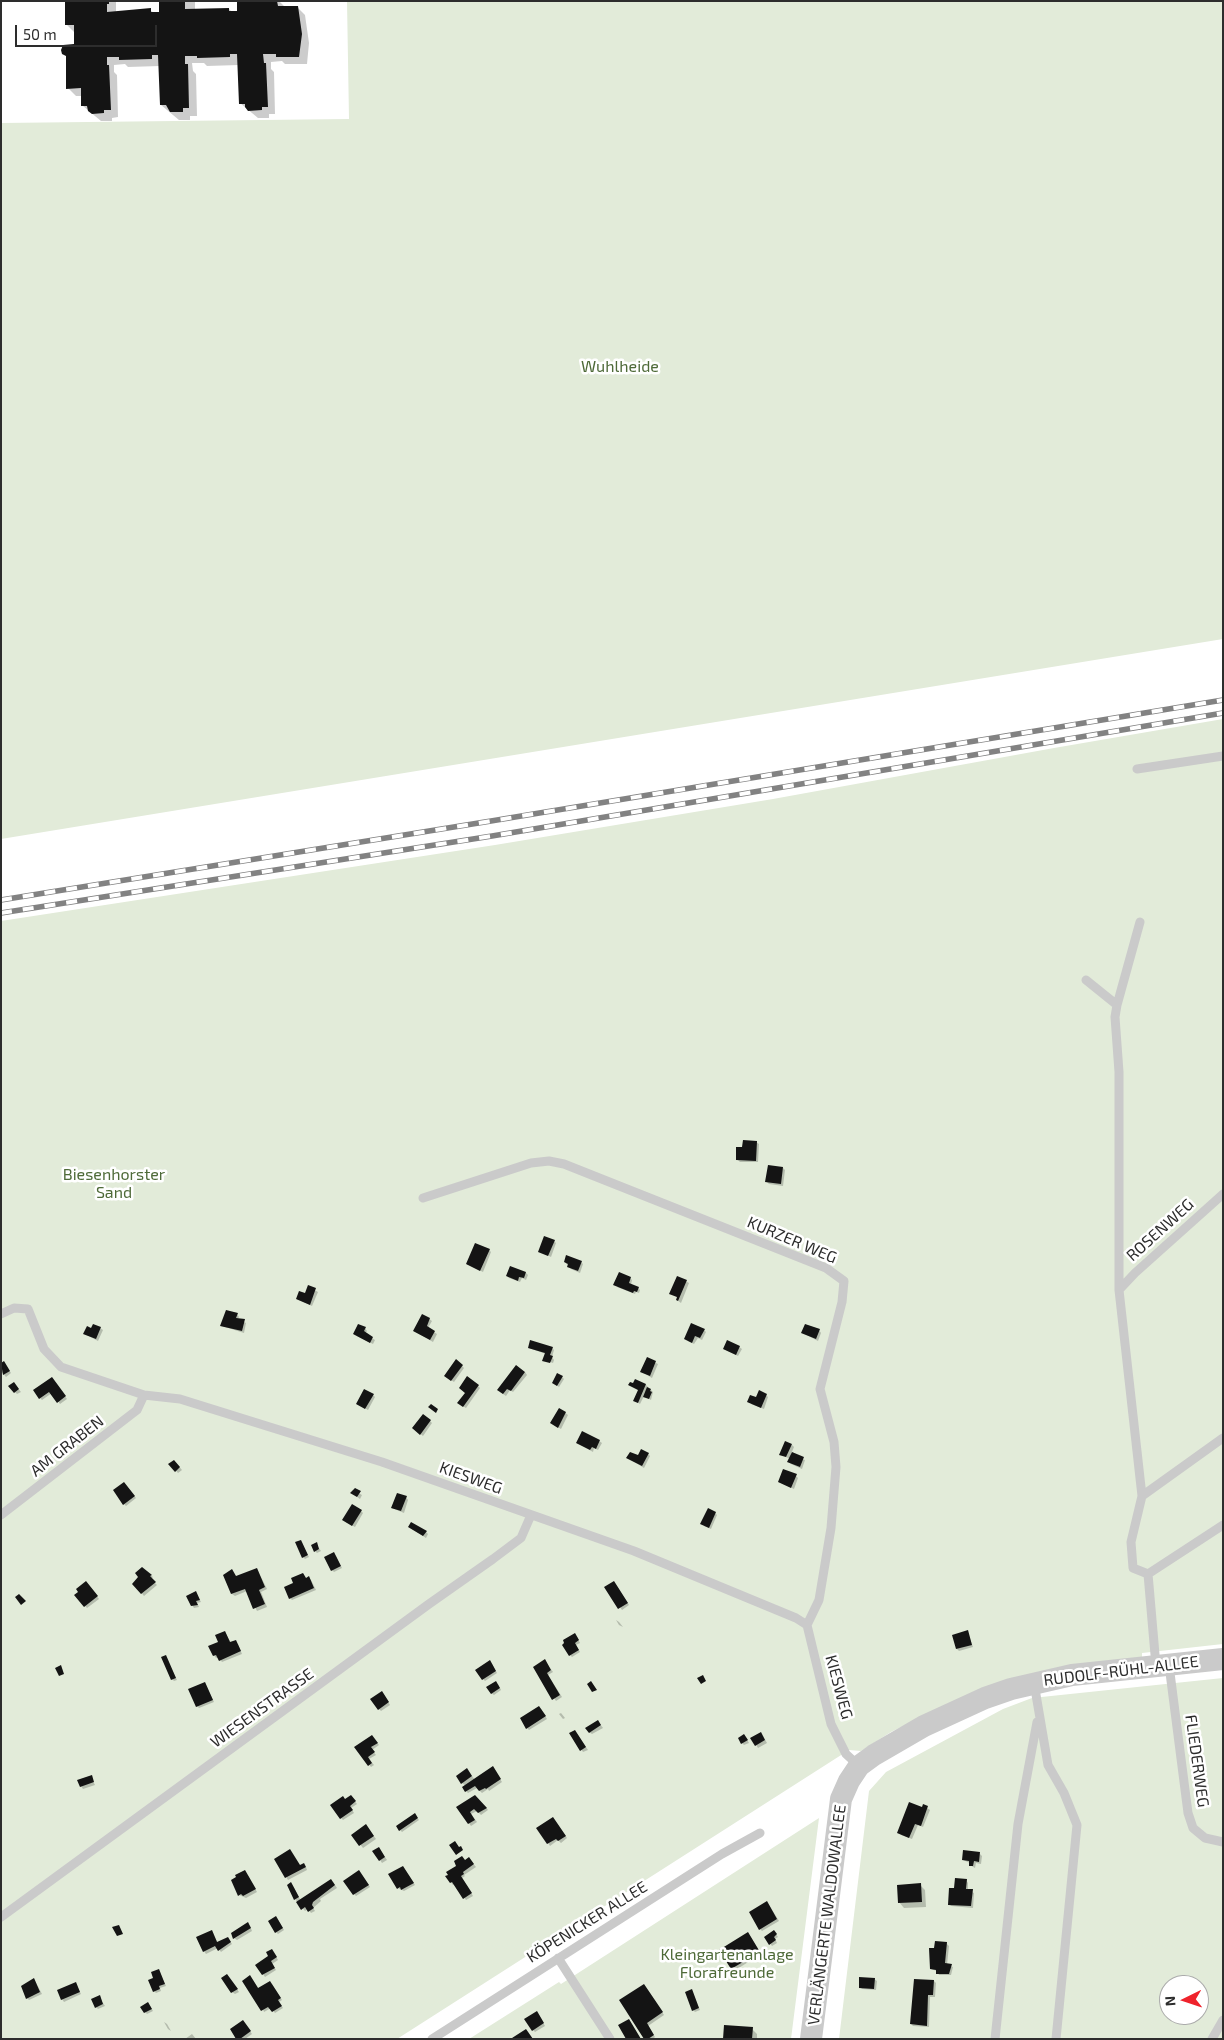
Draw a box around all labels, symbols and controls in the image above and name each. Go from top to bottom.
scale bar [18,15,160,47]
text: 50 m [23,25,57,43]
park label: Wuhlheide [581,357,659,377]
park label: Biesenhorster Sand [63,1165,165,1203]
street label: ROSENWEG [1122,1195,1198,1265]
street label: KURZER WEG [744,1212,840,1268]
street label: AM GRABEN [27,1411,107,1481]
street label: KIESWEG [437,1458,505,1498]
street label: RUDOLF-RÜHL-ALLEE [1042,1652,1200,1690]
street label: KIESWEG [821,1653,857,1721]
street label: WIESENSTRASSE [207,1664,317,1752]
street label: FLIEDERWEG [1181,1713,1213,1809]
street label: VERLÄNGERTE WALDOWALLEE [804,1804,850,2026]
street label: KÖPENICKER ALLEE [523,1877,651,1967]
park label: Kleingartenanlage Florafreunde [660,1945,794,1983]
north arrow [1159,1975,1209,2025]
text: N [1161,1995,1178,2007]

